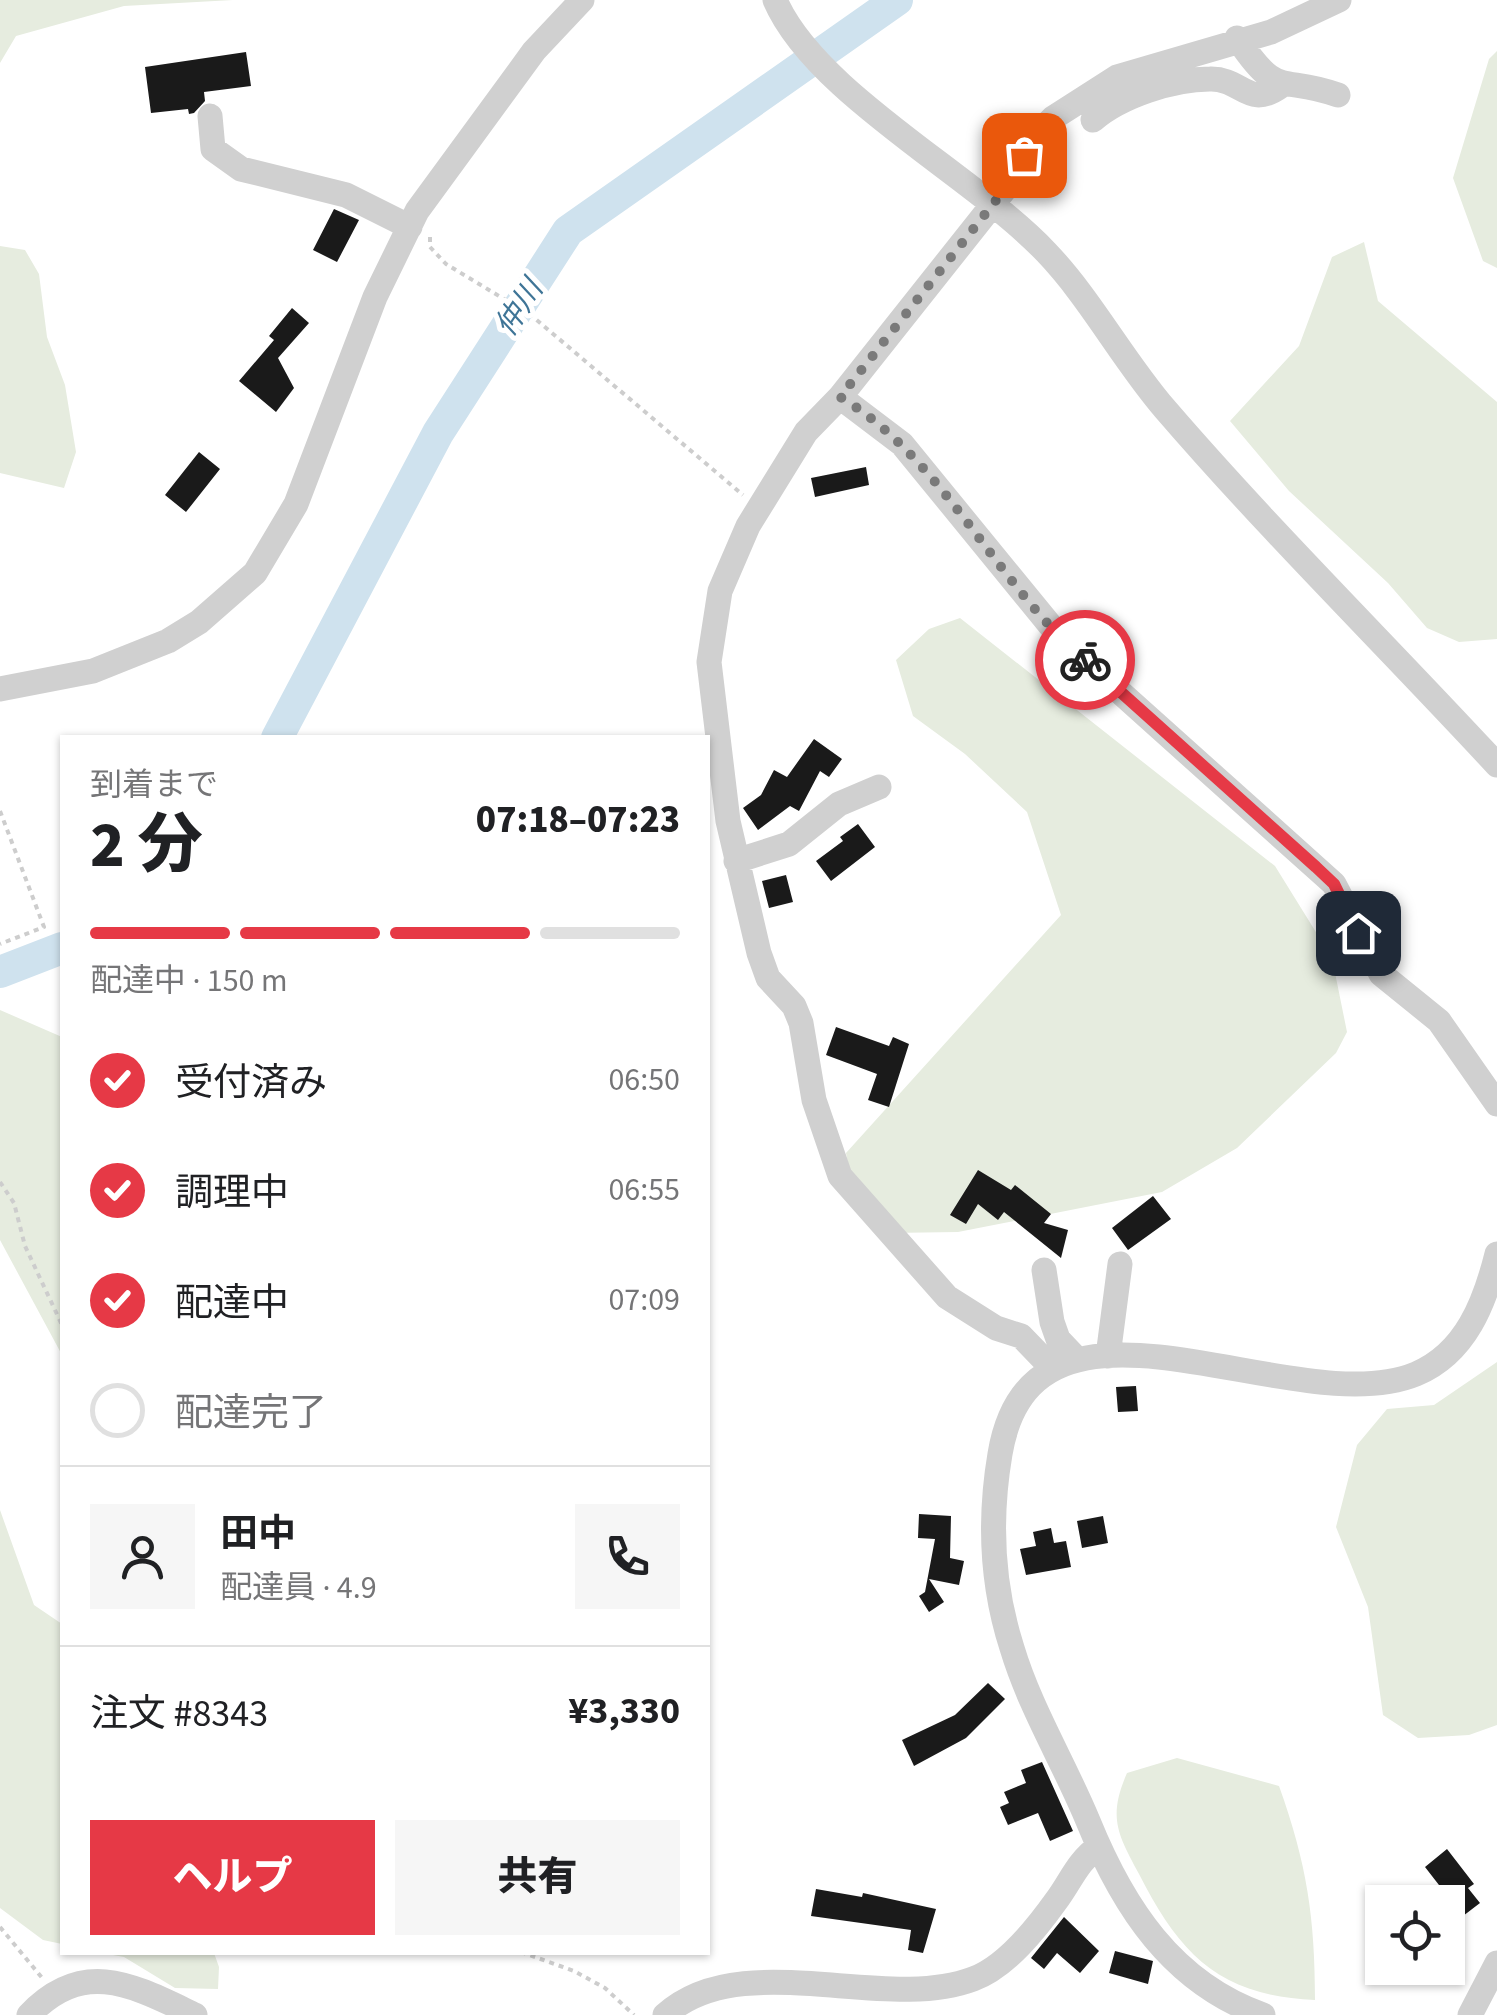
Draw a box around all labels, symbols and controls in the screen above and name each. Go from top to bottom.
pin [982,113,1067,198]
icon: bag [997,128,1052,183]
water label: 仲川 [485,269,555,345]
courier [1035,610,1135,710]
icon: bike [1058,633,1113,688]
text: 到着まで [90,762,218,808]
text: 07:18–07:23 [476,793,680,847]
text: 2 分 [90,799,203,892]
pin [1316,891,1401,976]
icon: home [1331,906,1386,961]
text: 配達中 · 150 m [90,958,287,1004]
icon: check [90,1053,145,1108]
text: 受付済み [175,1056,327,1110]
text: 06:50 [608,1057,680,1103]
icon: check [90,1163,145,1218]
text: 調理中 [175,1166,289,1220]
text: 06:55 [608,1167,680,1213]
icon: check [90,1273,145,1328]
text: 配達中 [175,1276,289,1330]
text: 07:09 [608,1277,680,1323]
text: 配達完了 [175,1386,327,1440]
button: person [90,1504,195,1609]
button: phone [575,1504,680,1609]
text: 田中 [220,1507,296,1561]
text: 配達員 · 4.9 [220,1565,377,1611]
text: ¥3,330 [568,1684,680,1738]
text: 注文 #8343 [90,1687,268,1741]
button: ヘルプ [90,1820,375,1935]
button: 共有 [395,1820,680,1935]
map controls [1365,1885,1465,1985]
button: locate [1365,1885,1465,1985]

